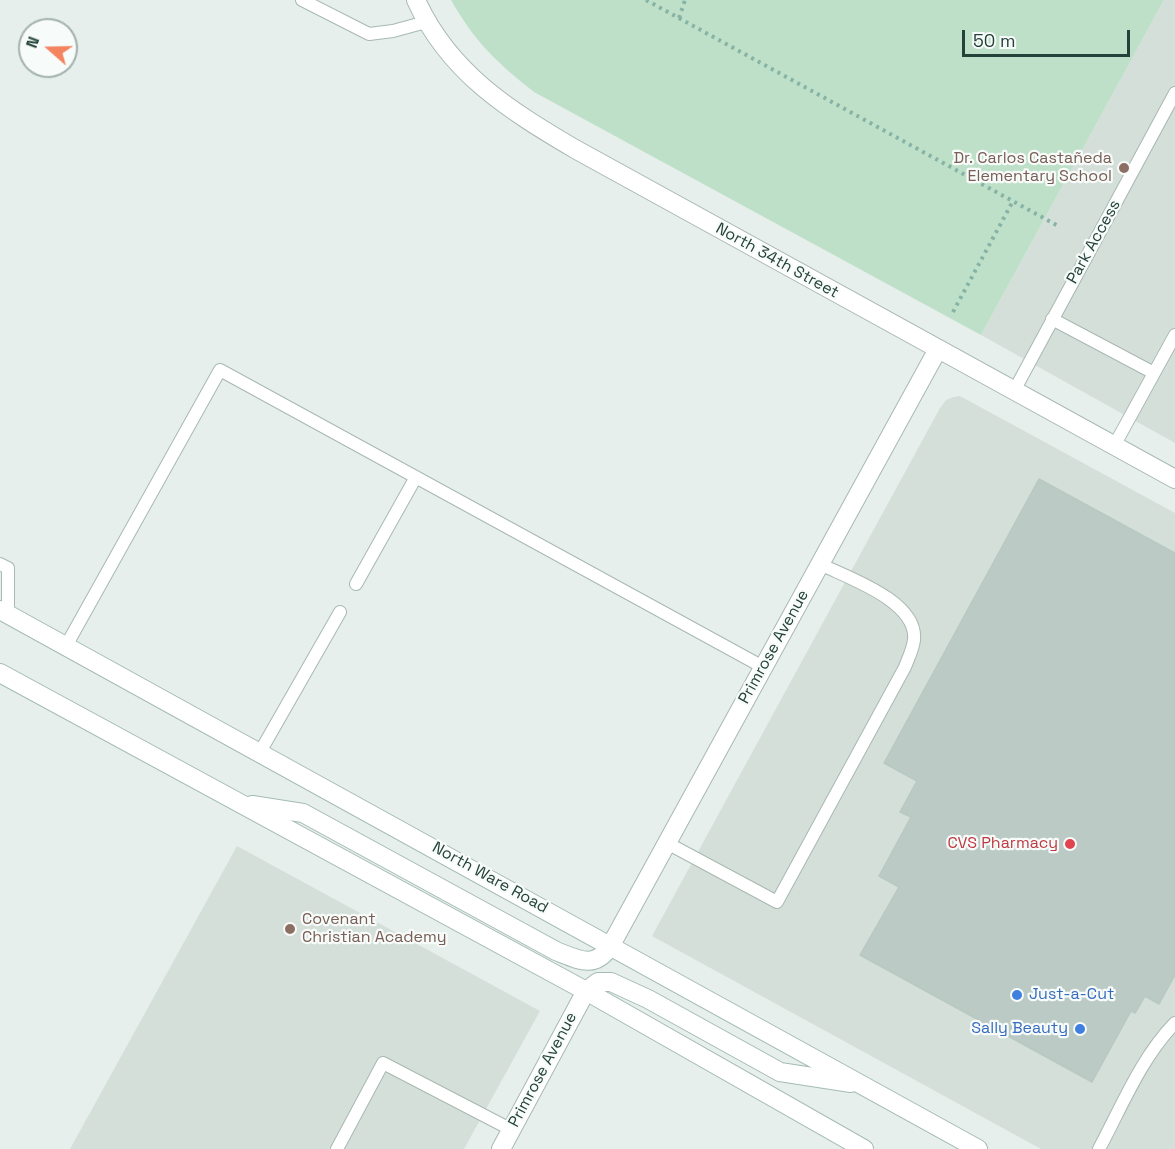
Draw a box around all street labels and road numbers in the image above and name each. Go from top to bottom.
street label: Park Access [1063,197,1125,287]
street label: North 34th Street [712,219,842,303]
street label: Primrose Avenue [735,587,813,707]
street label: North Ware Road [429,838,551,918]
street label: Primrose Avenue [505,1009,581,1131]

